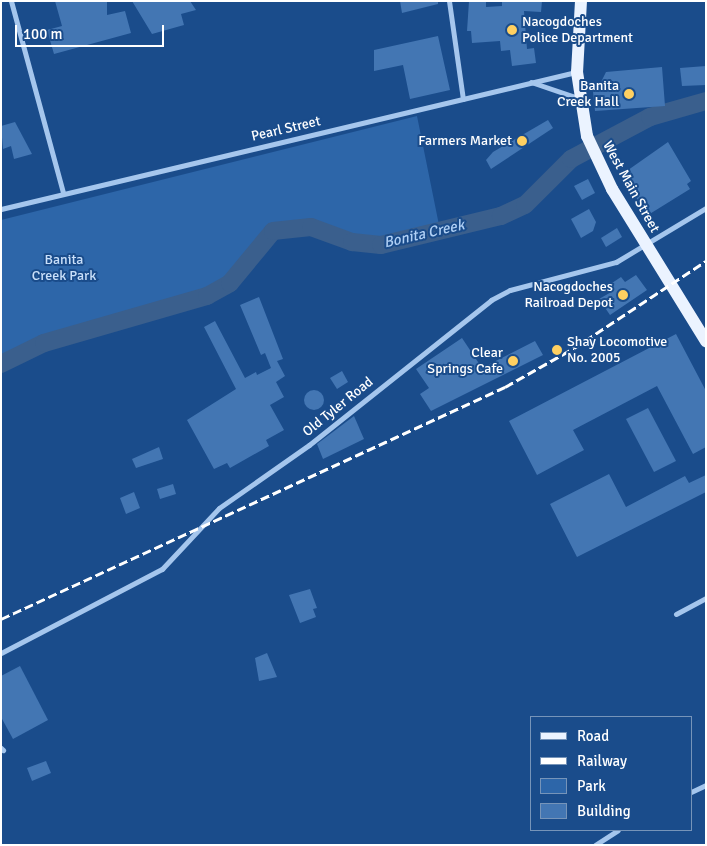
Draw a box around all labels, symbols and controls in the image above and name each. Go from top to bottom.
place label: Nacogdoches Police Department [522,14,633,46]
scale bar [18,15,166,47]
marker: Nacogdoches Police Department [506,24,518,36]
text: 100 m [23,25,63,43]
place label: Banita Creek Hall [557,78,619,110]
marker: Banita Creek Hall [623,88,635,100]
street label: Pearl Street [250,113,322,145]
place label: Farmers Market [418,133,512,149]
marker: Farmers Market [516,135,528,147]
street label: West Main Street [599,138,663,236]
water label: Bonita Creek [382,216,466,252]
park label: Banita Creek Park [32,252,96,284]
place label: Nacogdoches Railroad Depot [524,279,613,312]
marker: Nacogdoches Railroad Depot [617,289,629,301]
place label: Shay Locomotive No. 2005 [567,334,667,367]
marker: Shay Locomotive No. 2005 [551,344,563,356]
place label: Clear Springs Cafe [427,345,503,378]
marker: Clear Springs Cafe [507,355,519,367]
street label: Old Tyler Road [300,374,376,440]
legend [530,716,692,831]
text: Road [577,727,609,745]
text: Railway [577,752,627,770]
text: Park [577,777,606,795]
text: Building [577,802,631,820]

